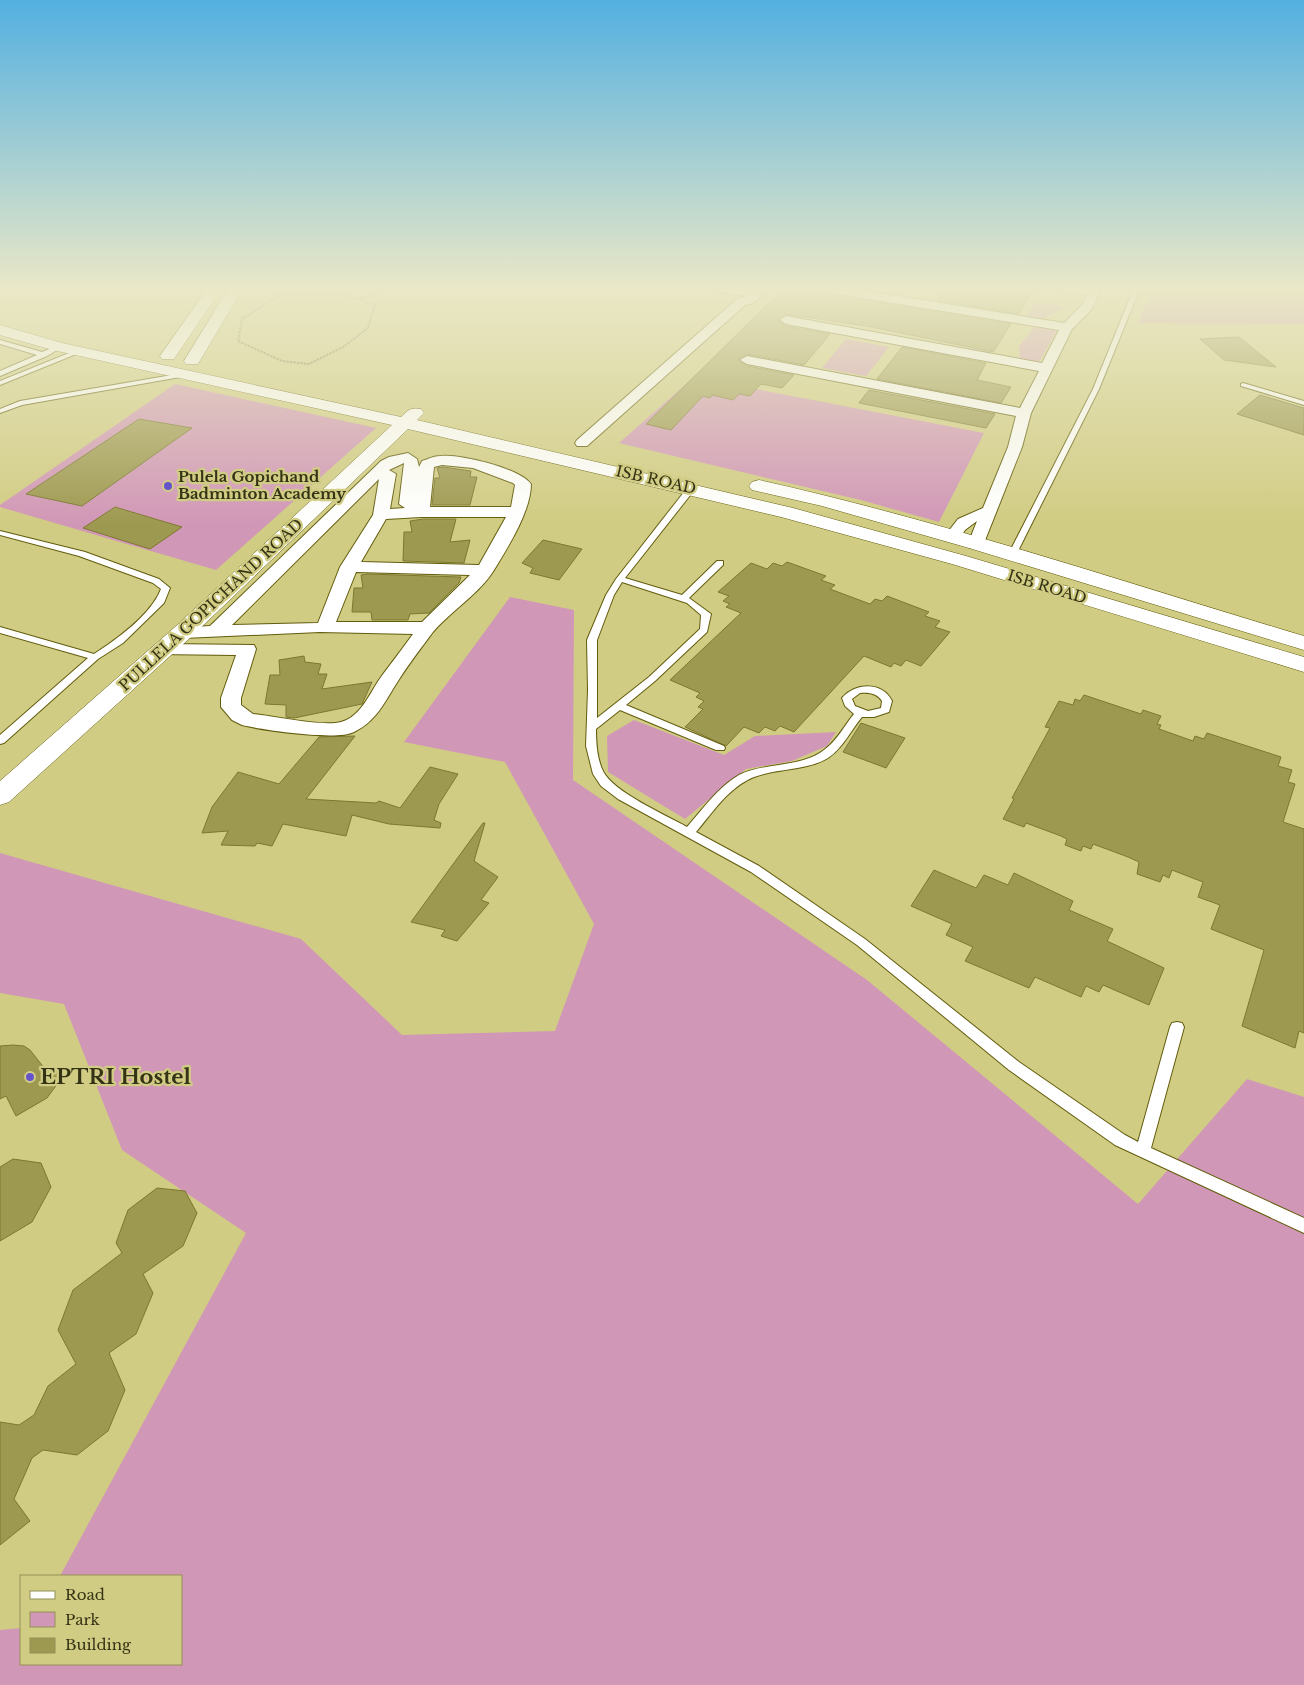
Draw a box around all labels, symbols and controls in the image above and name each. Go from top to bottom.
street label: ISB ROAD [614,461,698,498]
place label: Pulela Gopichand Badminton Academy [178,467,346,503]
marker: Pulela Gopichand Badminton Academy [162,480,174,492]
street label: PULLELA GOPICHAND ROAD [115,514,306,695]
street label: ISB ROAD [1005,565,1089,608]
place label: EPTRI Hostel [40,1064,191,1090]
marker: EPTRI Hostel [24,1071,36,1083]
legend [20,1575,182,1665]
text: Road [65,1585,105,1604]
text: Park [65,1610,101,1629]
text: Building [65,1635,132,1654]

